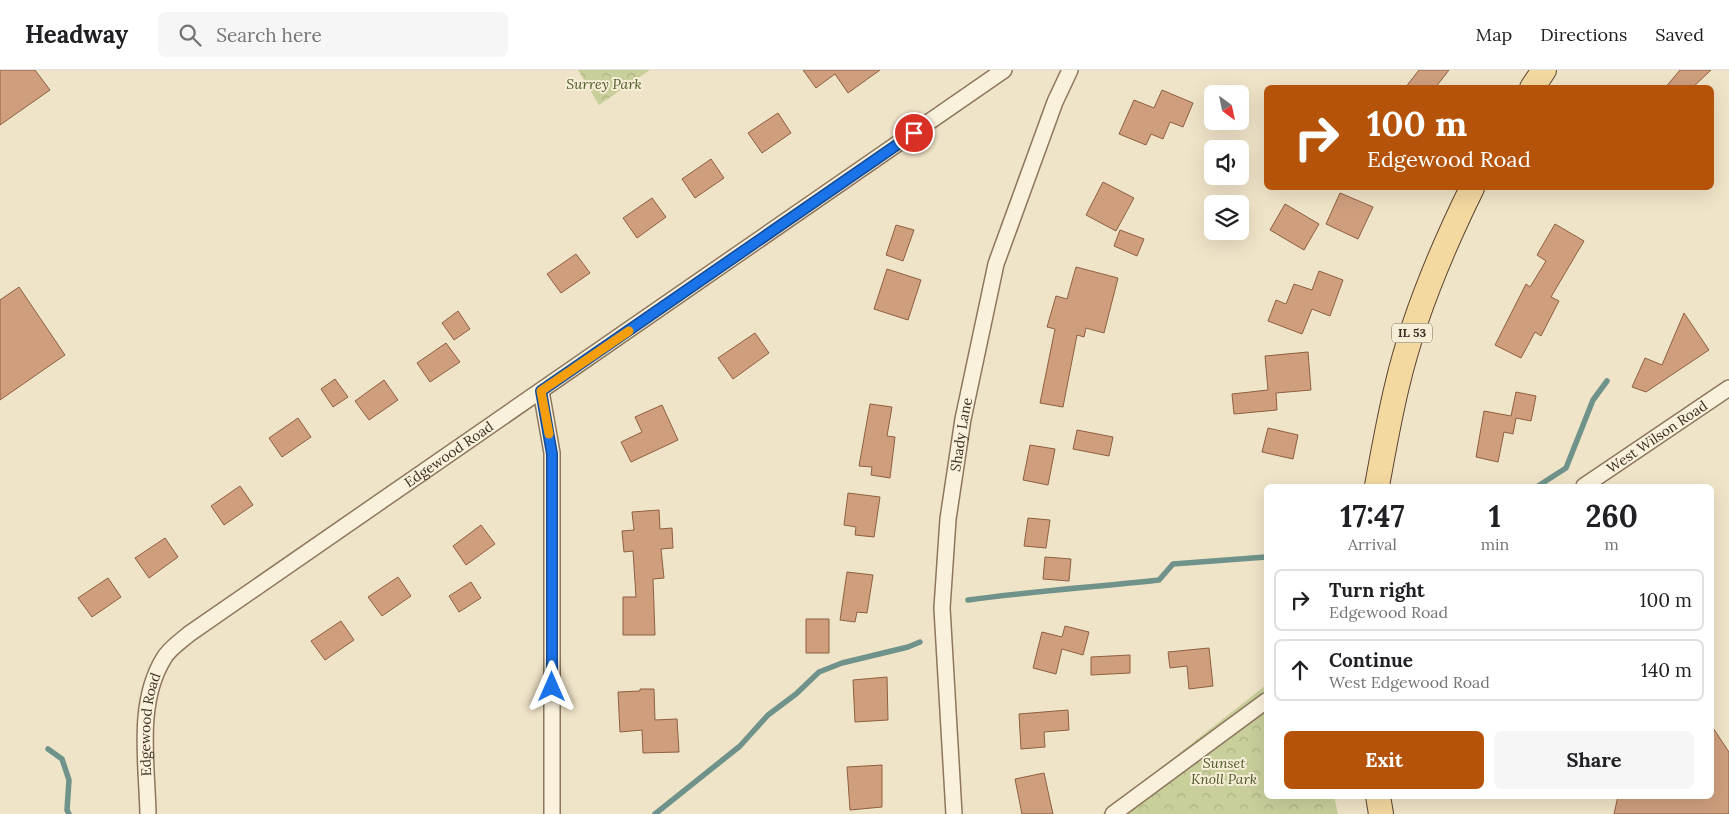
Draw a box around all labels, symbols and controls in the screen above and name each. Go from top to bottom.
search box [158,12,508,57]
text: Headway [25,19,128,50]
icon: search [176,21,204,49]
text: Search here [216,23,322,47]
text: Map [1476,23,1512,46]
text: Directions [1540,23,1627,46]
text: Saved [1655,23,1704,46]
park label: Surrey Park [566,75,642,93]
north arrow [1204,85,1249,130]
map controls [1204,85,1249,240]
text: 100 m [1367,101,1467,146]
icon: right [1284,105,1349,170]
pin [893,112,935,154]
icon: arrive [900,119,928,147]
button: sound [1204,140,1249,185]
text: Edgewood Road [1367,145,1531,173]
button: layers [1204,195,1249,240]
road number: IL 53 [1392,324,1432,342]
street label: Shady Lane [946,396,976,473]
street label: West Wilson Road [1603,396,1711,477]
street label: Edgewood Road [401,417,497,491]
text: 17:47 [1340,497,1404,535]
text: 1 [1489,497,1501,535]
text: 260 [1585,497,1638,535]
text: Arrival [1348,534,1397,554]
text: min [1481,534,1509,554]
text: m [1604,534,1619,554]
text: Turn right [1329,578,1425,602]
icon: right [1286,586,1314,614]
text: 100 m [1640,588,1692,612]
text: Edgewood Road [1329,602,1448,622]
text: Continue [1329,648,1413,672]
icon: ahead [1286,656,1314,684]
text: 140 m [1641,658,1692,682]
position arrow [525,660,577,712]
street label: Edgewood Road [136,670,165,777]
text: West Edgewood Road [1329,672,1490,692]
button: Exit [1284,731,1484,789]
button: Share [1494,731,1694,789]
park label: Sunset Knoll Park [1191,754,1257,788]

